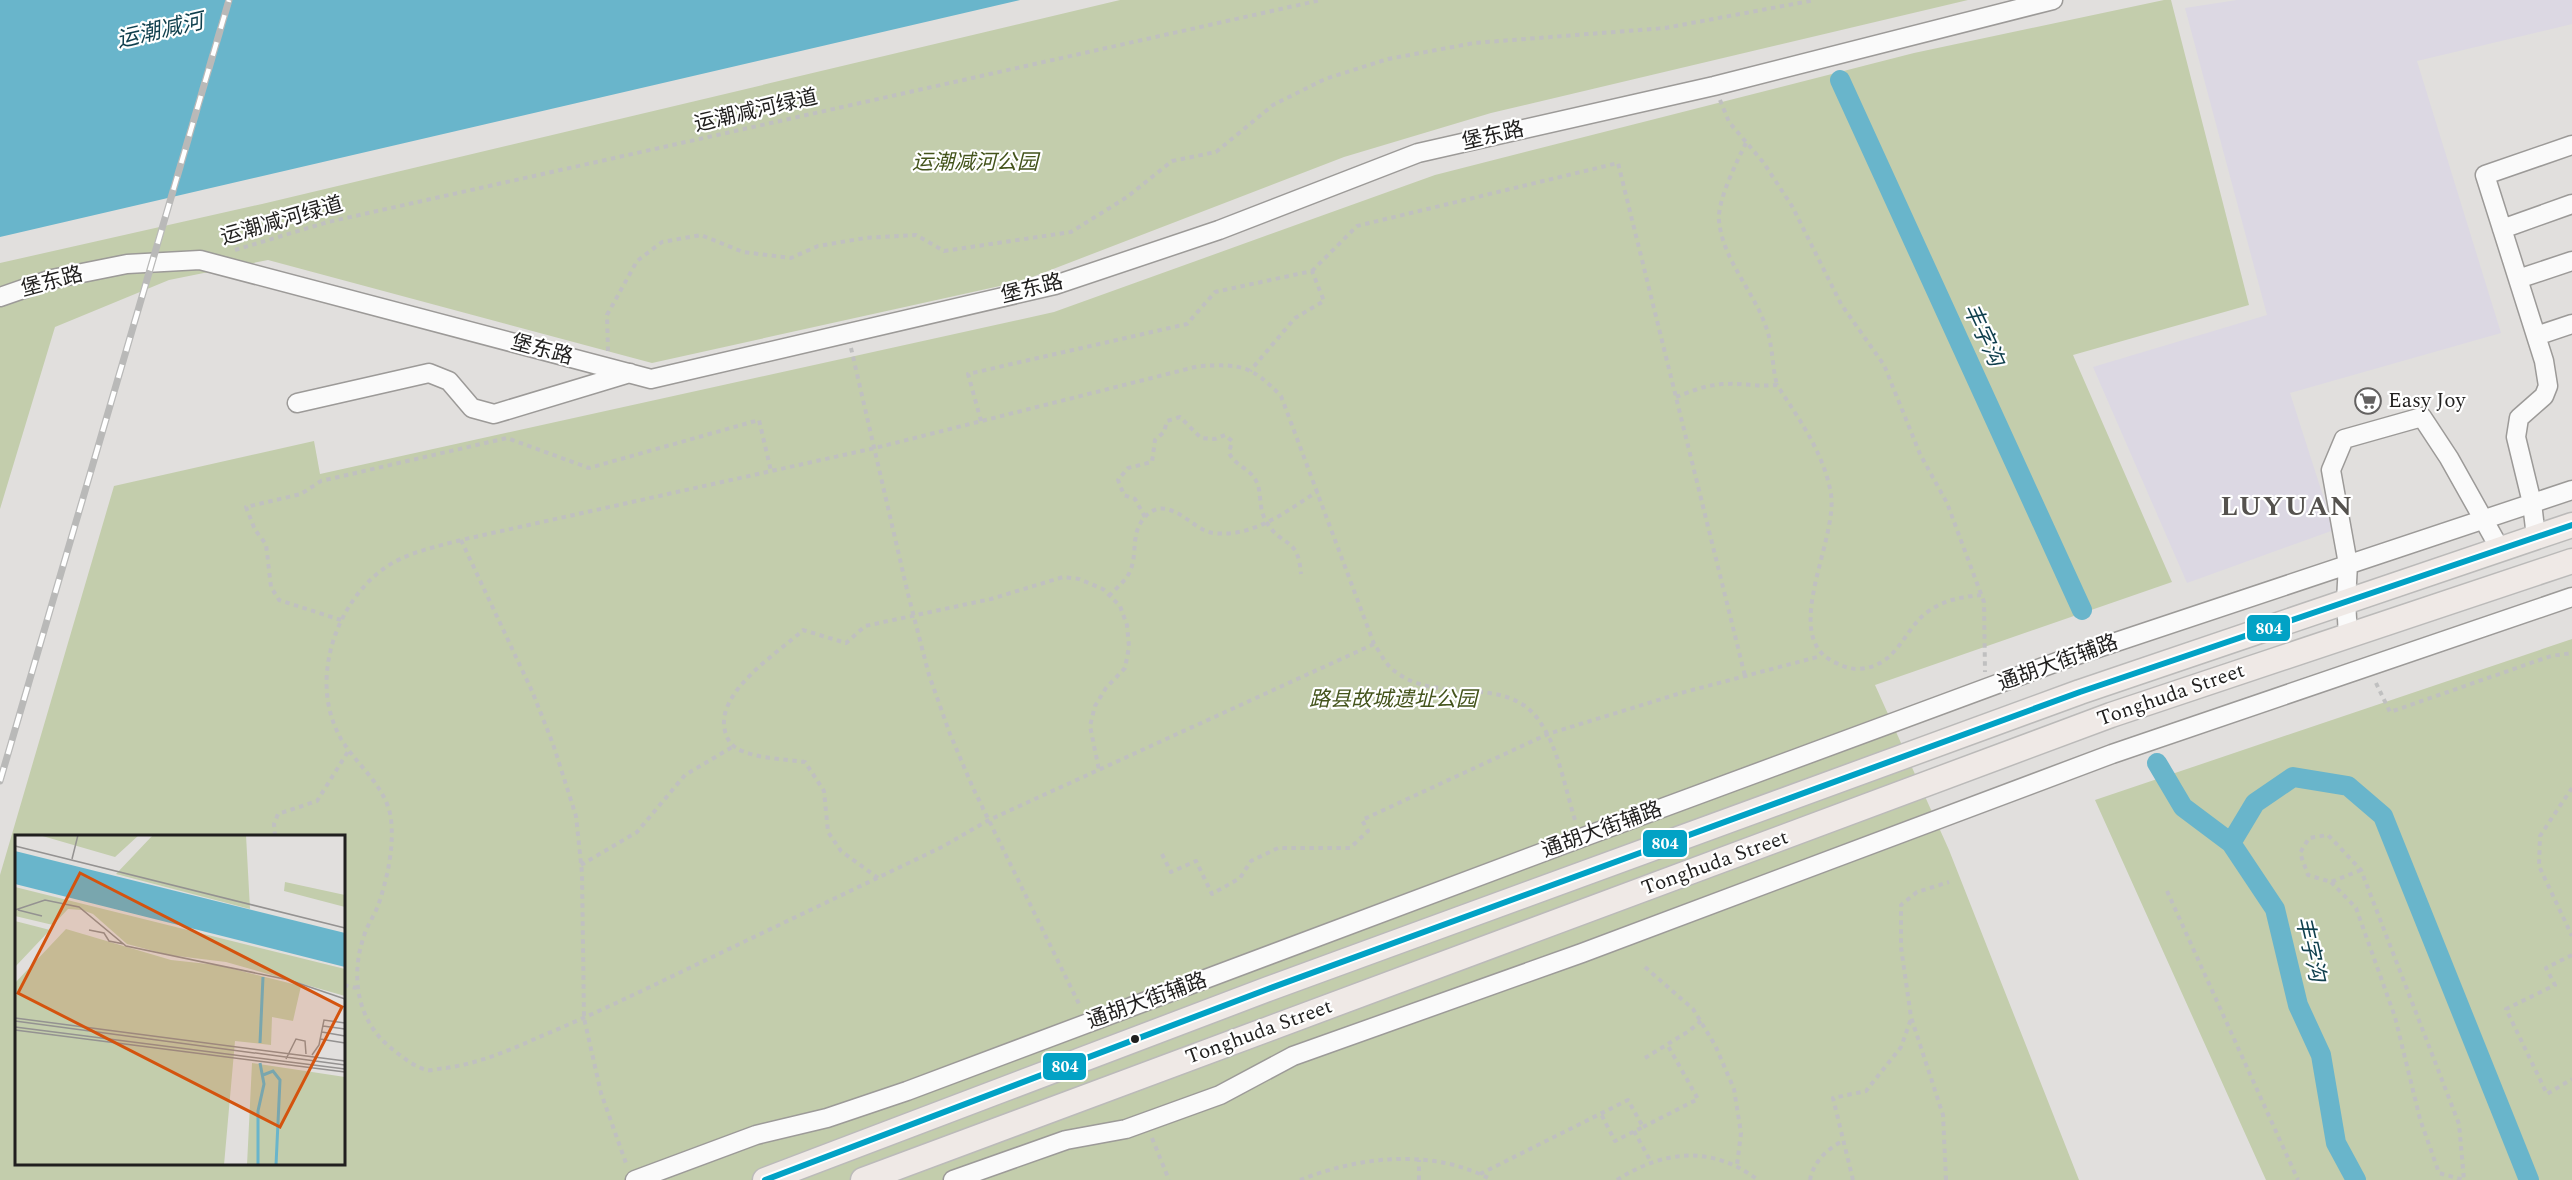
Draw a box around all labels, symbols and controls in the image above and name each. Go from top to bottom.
water label: 运潮减河 [113,4,210,57]
street label: 运潮减河绿道 [691,81,821,141]
street label: 堡东路 [1459,113,1527,159]
park label: 运潮减河公园 [912,147,1041,179]
street label: 运潮减河绿道 [217,188,347,254]
street label: 堡东路 [17,258,87,306]
street label: 堡东路 [998,266,1066,312]
water label: 丰字沟 [1954,298,2013,374]
street label: 堡东路 [507,326,577,374]
place label: Easy Joy [2388,385,2466,417]
supermarket icon: Easy Joy [2353,386,2383,416]
district label: LUYUAN [2220,486,2354,528]
line badge: 804 [2246,614,2291,642]
text: 804 [2256,617,2282,641]
street label: 通胡大街辅路 [1993,626,2123,700]
street label: Tonghuda Street [2093,655,2249,735]
park label: 路县故城遗址公园 [1309,684,1480,716]
street label: 通胡大街辅路 [1537,793,1667,867]
street label: Tonghuda Street [1637,822,1793,904]
line badge: 804 [1642,829,1688,858]
text: 804 [1652,832,1678,856]
inset map [15,835,345,1165]
water label: 丰字沟 [2286,913,2334,987]
street label: 通胡大街辅路 [1082,964,1212,1038]
street label: Tonghuda Street [1181,991,1337,1073]
unlabelled marker [1129,1033,1141,1045]
line badge: 804 [1042,1052,1087,1081]
text: 804 [1052,1055,1078,1079]

